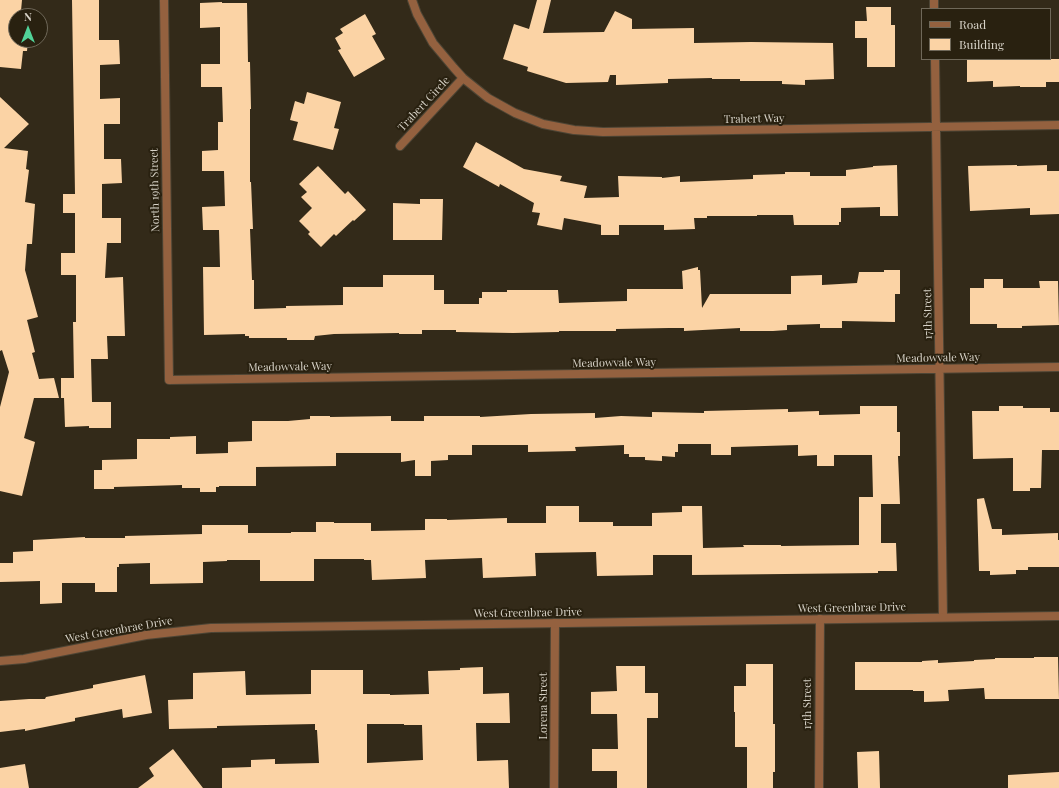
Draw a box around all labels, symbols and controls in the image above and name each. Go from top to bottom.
north arrow [8,8,48,48]
legend [921,8,1051,60]
text: N [24,9,32,24]
text: Road [959,16,986,32]
text: Building [959,36,1004,52]
street label: Trabert Circle [395,74,453,134]
street label: Trabert Way [723,112,785,126]
street label: North 19th Street [148,148,162,232]
street label: 17th Street [921,288,935,340]
street label: Meadowvale Way [896,351,980,365]
street label: Meadowvale Way [572,356,656,370]
street label: Meadowvale Way [248,360,332,374]
street label: West Greenbrae Drive [798,600,906,616]
street label: West Greenbrae Drive [474,605,582,621]
street label: West Greenbrae Drive [65,614,173,646]
street label: Lorena Street [537,672,551,740]
street label: 17th Street [801,678,815,730]

